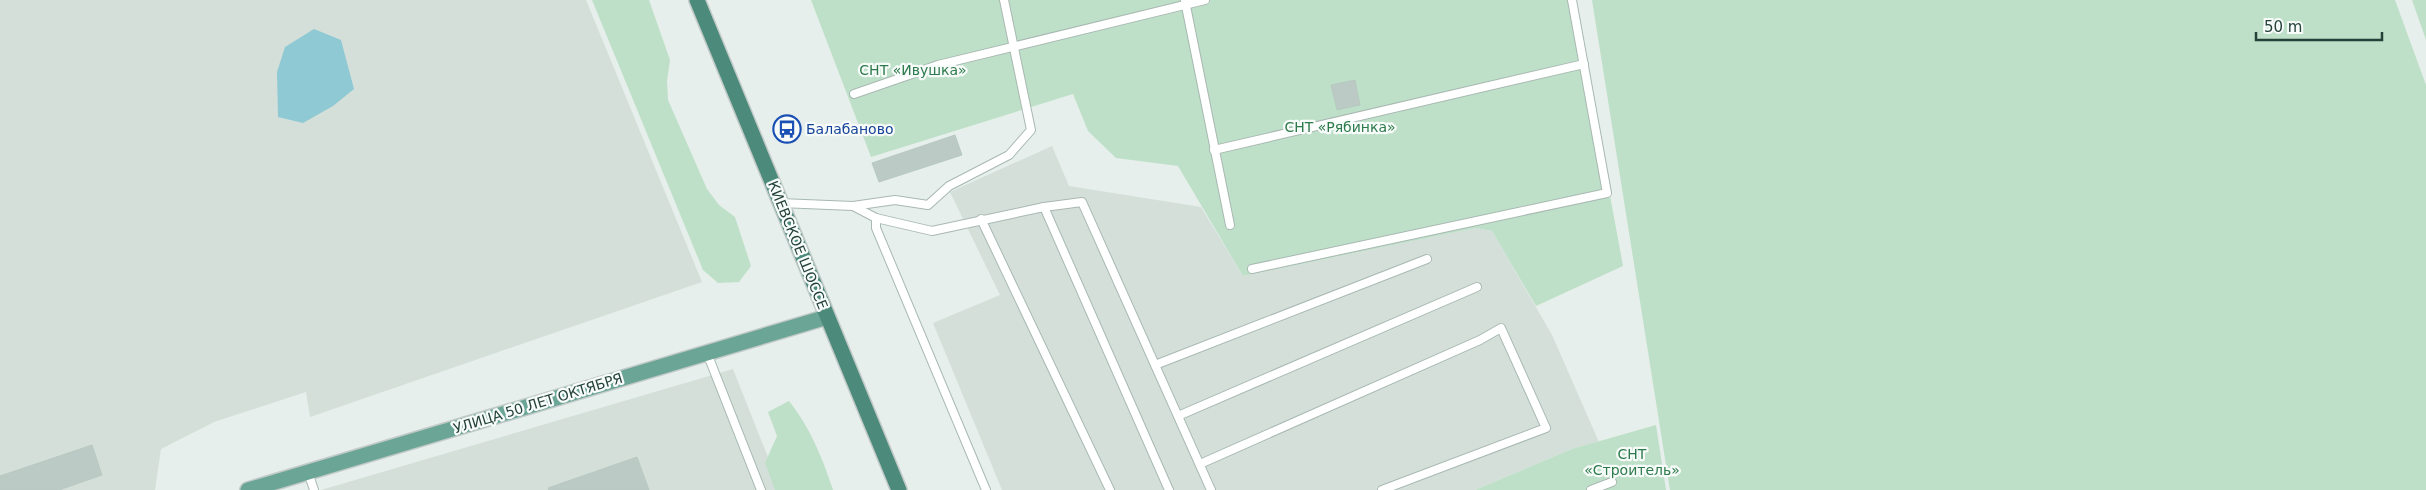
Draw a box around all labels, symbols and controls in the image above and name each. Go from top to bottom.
scale bar [2256,10,2382,42]
text: 50 m [2264,18,2302,36]
park label: СНТ «Ивушка» [859,62,967,78]
bus stop icon: Балабаново [772,114,802,144]
park label: СНТ «Рябинка» [1284,119,1396,135]
place label: Балабаново [806,121,893,137]
street label: КИЕВСКОЕ ШОССЕ [765,178,831,312]
street label: УЛИЦА 50 ЛЕТ ОКТЯБРЯ [451,370,625,436]
park label: СНТ «Строитель» [1584,446,1680,478]

